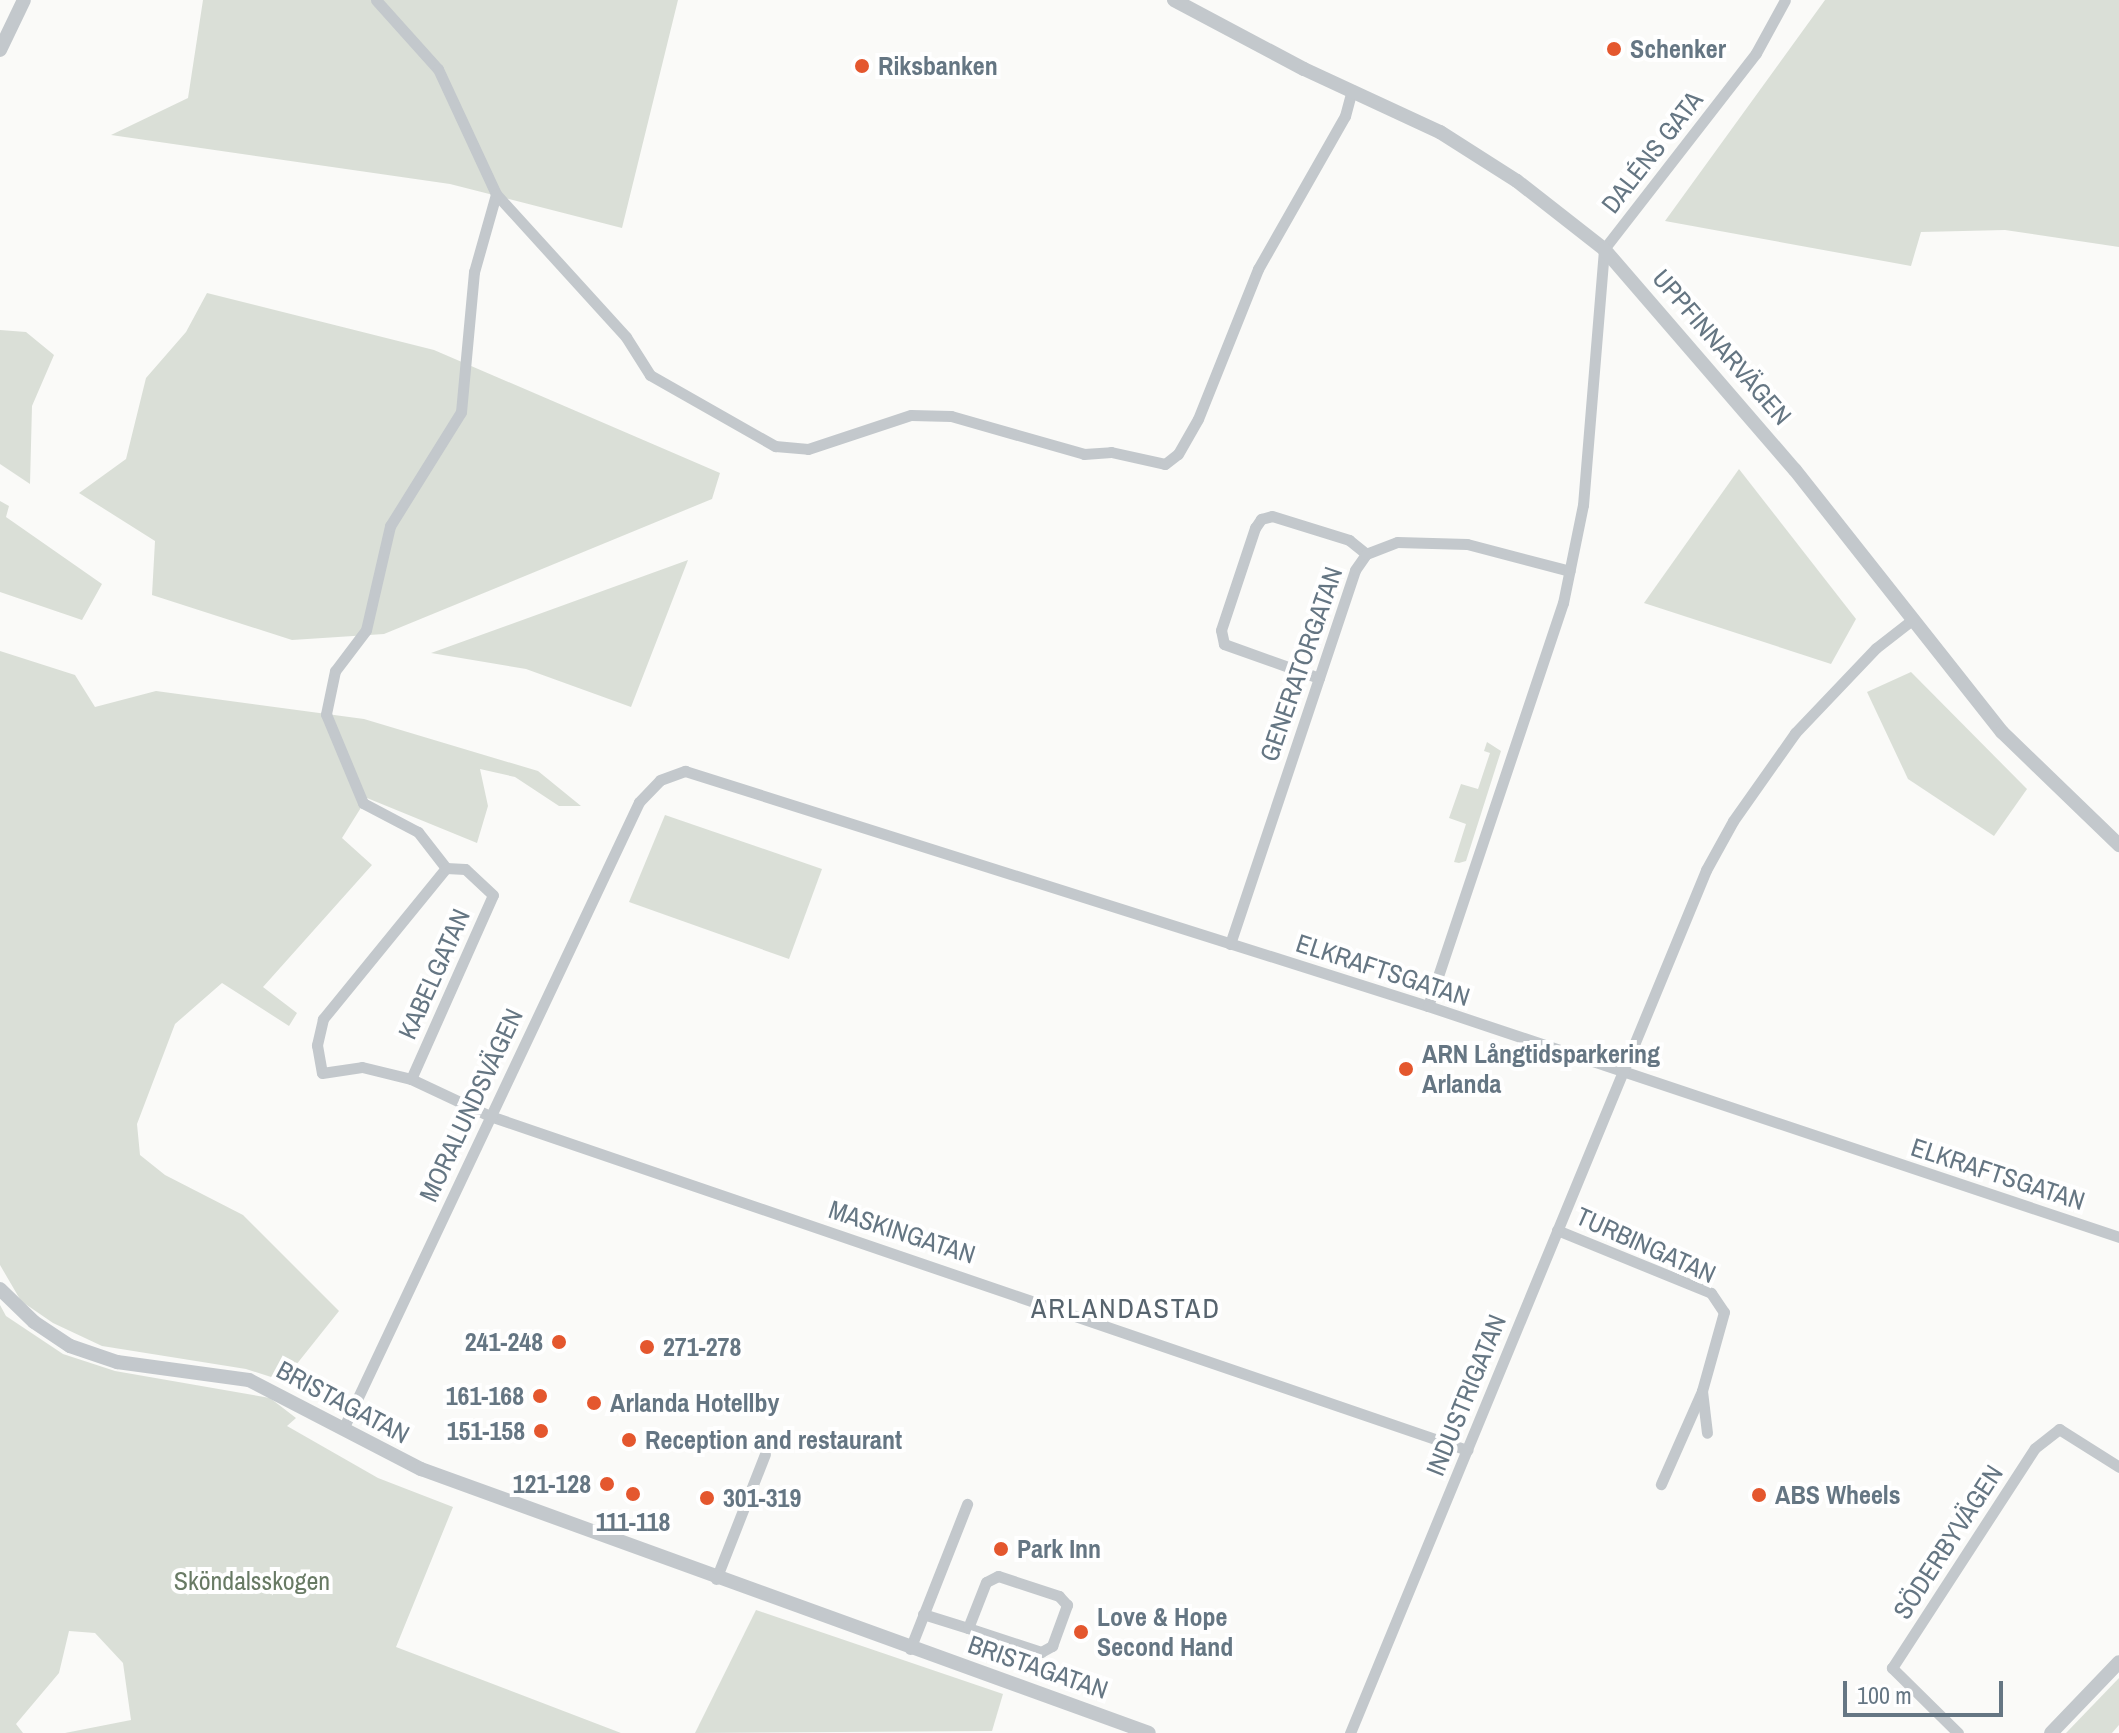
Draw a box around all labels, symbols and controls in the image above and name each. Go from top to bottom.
place label: Schenker [1630,33,1726,65]
marker: Schenker [1605,40,1623,58]
place label: Riksbanken [878,50,998,82]
marker: Riksbanken [853,57,871,75]
street label: DALÉNS GATA [1595,85,1709,219]
street label: UPPFINNARVÄGEN [1646,263,1798,431]
street label: GENERATORGATAN [1253,563,1349,765]
street label: KABELGATAN [391,904,477,1044]
street label: ELKRAFTSGATAN [1292,927,1474,1013]
street label: MORALUNDSVÄGEN [413,1004,529,1206]
place label: ARN Långtidsparkering Arlanda [1422,1038,1660,1100]
marker: ARN Långtidsparkering Arlanda [1397,1060,1415,1078]
street label: ELKRAFTSGATAN [1907,1131,2089,1217]
street label: MASKINGATAN [825,1194,979,1270]
street label: TURBINGATAN [1571,1200,1721,1290]
district label: ARLANDASTAD [1031,1291,1221,1325]
street label: INDUSTRIGATAN [1420,1310,1512,1480]
place label: 241-248 [465,1326,543,1358]
place label: 271-278 [663,1331,741,1363]
marker: 241-248 [550,1333,568,1351]
marker: 271-278 [638,1338,656,1356]
street label: BRISTAGATAN [271,1354,415,1450]
place label: 161-168 [446,1380,524,1412]
marker: 161-168 [531,1387,549,1405]
place label: Arlanda Hotellby [610,1387,779,1419]
marker: Arlanda Hotellby [585,1394,603,1412]
place label: 151-158 [447,1415,525,1447]
marker: 151-158 [532,1422,550,1440]
place label: Reception and restaurant [645,1424,902,1456]
marker: Reception and restaurant [620,1431,638,1449]
street label: SÖDERBYVÄGEN [1887,1459,2009,1625]
place label: 121-128 [513,1468,591,1500]
marker: 121-128 [598,1475,616,1493]
place label: ABS Wheels [1775,1479,1901,1511]
place label: 301-319 [723,1482,801,1514]
marker: 111-118 [624,1485,642,1503]
marker: ABS Wheels [1750,1486,1768,1504]
marker: 301-319 [698,1489,716,1507]
place label: 111-118 [596,1506,670,1538]
place label: Park Inn [1017,1533,1101,1565]
marker: Park Inn [992,1540,1010,1558]
park label: Sköndalsskogen [174,1565,330,1597]
place label: Love & Hope Second Hand [1097,1601,1233,1662]
marker: Love & Hope Second Hand [1072,1623,1090,1641]
street label: BRISTAGATAN [964,1629,1112,1705]
scale bar [1847,1665,2007,1715]
text: 100 m [1857,1679,1912,1711]

